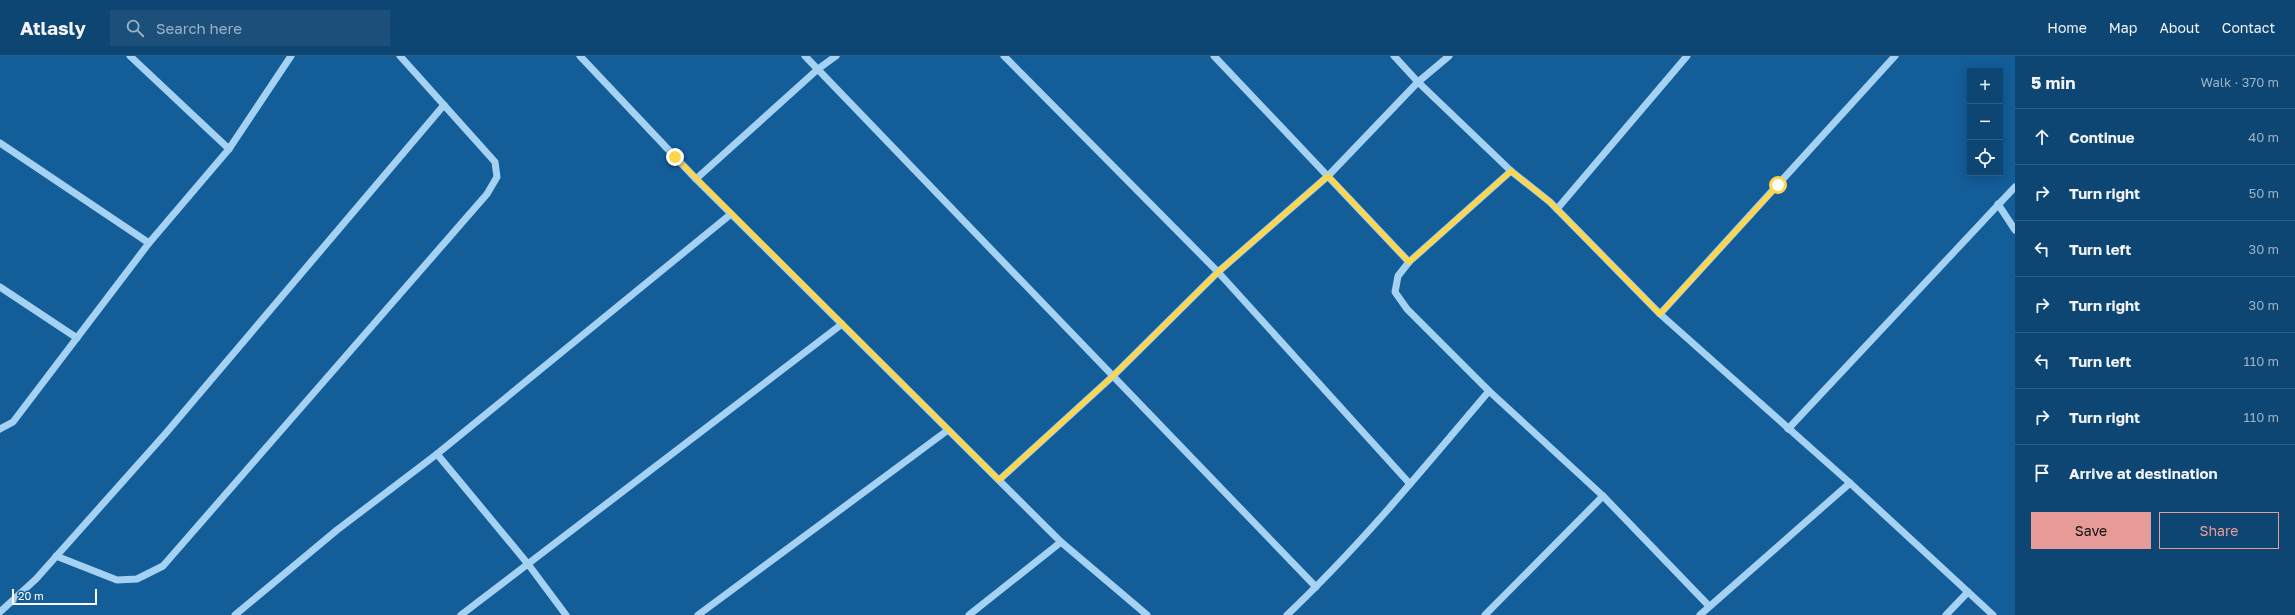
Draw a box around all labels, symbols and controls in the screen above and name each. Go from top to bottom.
search box [110,10,390,46]
text: Atlasly [20,16,86,39]
icon: search [124,17,146,39]
text: Search here [156,19,242,37]
text: Home [2047,19,2087,36]
text: Map [2109,19,2137,36]
text: About [2159,19,2200,36]
text: Contact [2222,19,2275,36]
map controls [1967,68,2003,176]
button: + [1967,68,2003,104]
text: 5 min [2031,72,2075,93]
text: Walk · 370 m [2200,74,2279,90]
button: − [1967,104,2003,140]
icon: ahead [2031,126,2053,148]
text: Continue [2069,128,2135,146]
text: 40 m [2248,129,2279,145]
button: locate [1967,140,2003,176]
route end [666,148,684,166]
route start [1769,176,1787,194]
icon: right [2031,182,2053,204]
text: Turn right [2069,184,2140,202]
text: 50 m [2249,185,2279,201]
icon: left [2031,238,2053,260]
text: Turn left [2069,240,2131,258]
text: 30 m [2249,241,2279,257]
icon: right [2031,294,2053,316]
text: Turn right [2069,296,2140,314]
text: 30 m [2249,297,2279,313]
icon: left [2031,350,2053,372]
text: Turn left [2069,352,2131,370]
text: 110 m [2244,353,2279,369]
icon: right [2031,406,2053,428]
text: Turn right [2069,408,2140,426]
text: 110 m [2244,409,2279,425]
icon: arrive [2031,462,2053,484]
text: Arrive at destination [2069,464,2218,482]
button: Save [2031,512,2151,549]
button: Share [2159,512,2279,549]
scale bar [12,587,97,606]
text: 20 m [18,589,44,602]

